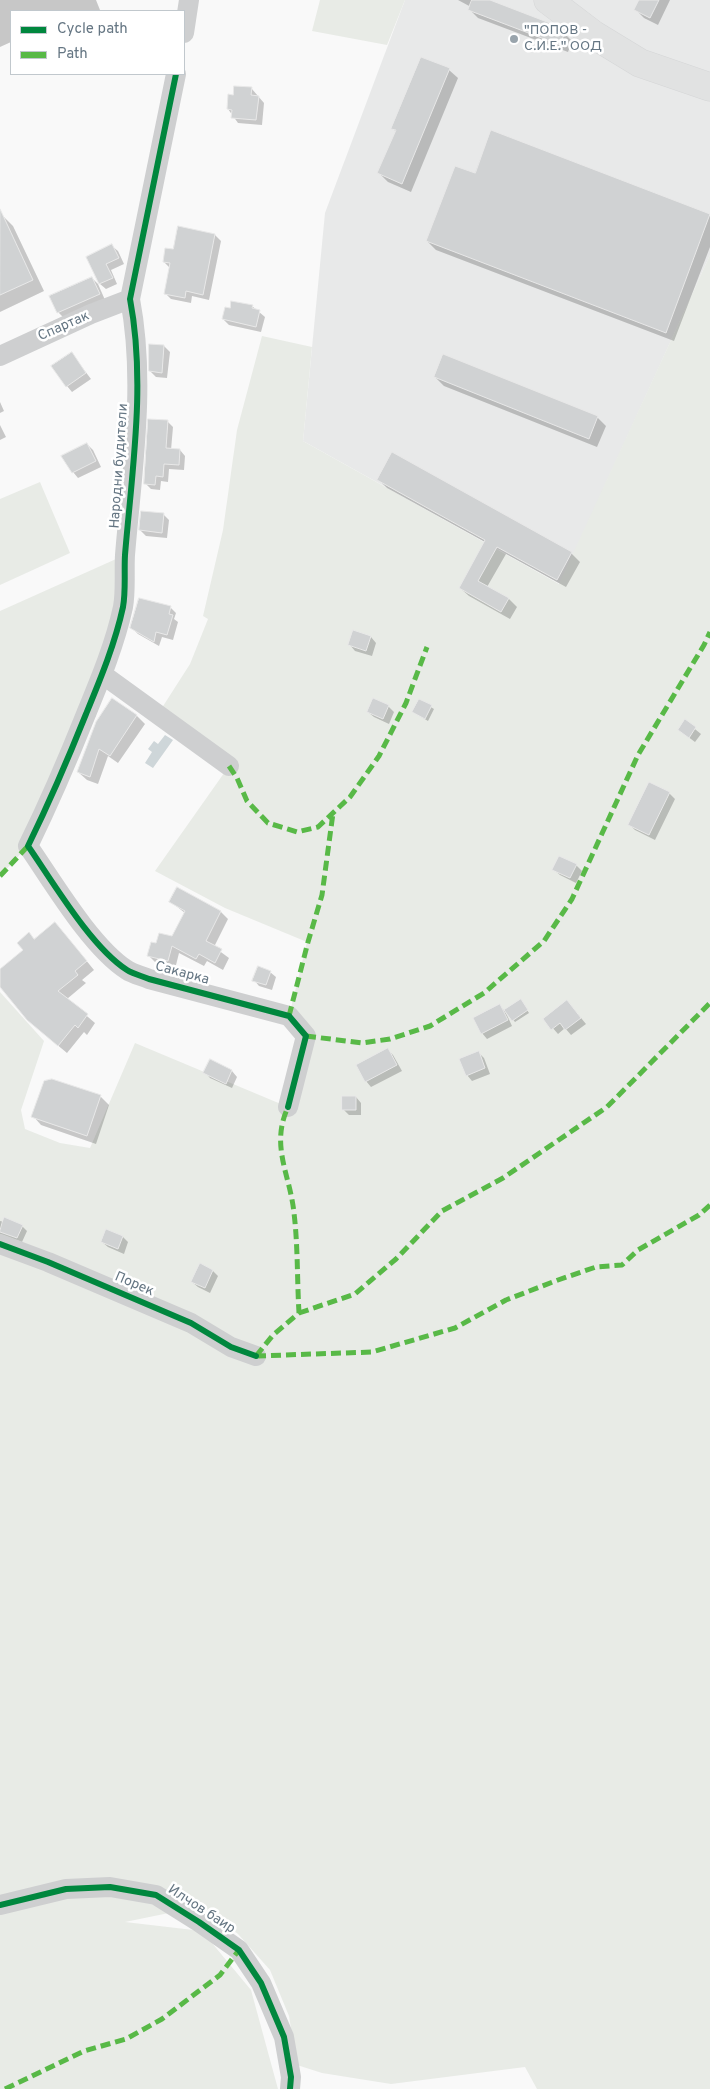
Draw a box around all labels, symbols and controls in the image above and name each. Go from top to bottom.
legend [10,10,185,75]
text: Cycle path [57,20,128,39]
place label: "ПОПОВ - С.И.Е." ООД [524,23,602,56]
marker: "ПОПОВ - С.И.Е." ООД [508,33,520,45]
text: Path [57,45,88,64]
street label: Спартак [36,308,92,346]
street label: Народни будители [107,403,133,529]
street label: Сакарка [153,959,211,989]
street label: Порек [112,1269,156,1301]
street label: Илчов баир [164,1882,238,1938]

